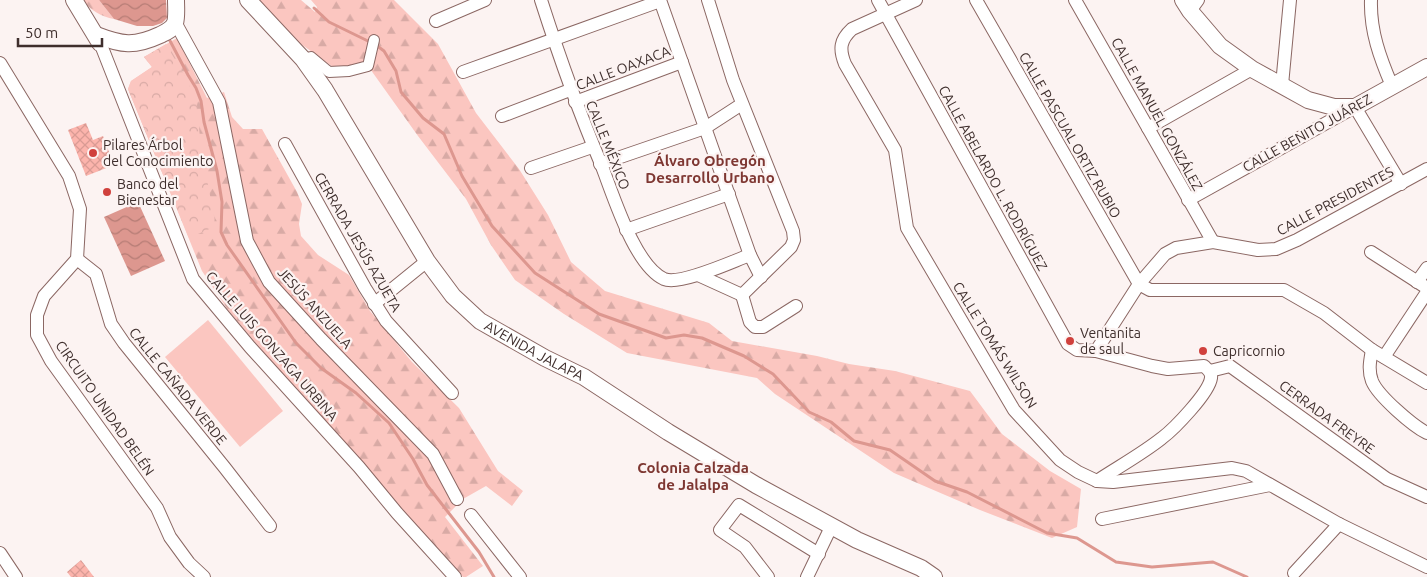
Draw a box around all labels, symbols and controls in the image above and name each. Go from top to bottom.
scale bar [18,15,101,47]
text: 50 m [25,24,58,41]
street label: CALLE MANUEL GONZÁLEZ [1108,34,1207,193]
street label: CALLE OAXACA [574,43,672,93]
street label: CALLE PASCUAL ORTIZ RUBIO [1016,49,1124,221]
street label: CALLE ABELARDO L. RODRÍGUEZ [935,82,1052,273]
street label: CALLE BENITO JUÁREZ [1239,90,1374,175]
street label: CALLE MÉXICO [583,98,634,192]
place label: Pilares Árbol del Conocimiento [103,136,214,169]
marker: Pilares Árbol del Conocimiento [87,147,99,159]
district label: Álvaro Obregón Desarrollo Urbano [645,152,775,186]
street label: CALLE PRESIDENTES [1274,163,1396,239]
street label: CERRADA JESÚS AZUETA [311,169,405,315]
place label: Banco del Bienestar [117,176,179,208]
marker: Banco del Bienestar [101,186,113,198]
street label: JESÚS ANZUELA [275,264,356,352]
street label: CALLE LUIS GONZAGA URBINA [203,268,341,424]
street label: CALLE TOMÁS WILSON [950,278,1041,411]
street label: AVENIDA JALAPA [482,317,586,384]
street label: CALLE CAÑADA VERDE [126,324,231,448]
place label: Ventanita de saul [1080,325,1141,357]
marker: Ventanita de saul [1064,335,1076,347]
street label: CIRCUITO UNIDAD BELÉN [52,337,159,479]
place label: Capricornio [1213,343,1285,359]
marker: Capricornio [1197,345,1209,357]
street label: CERRADA FREYRE [1276,377,1378,457]
district label: Colonia Calzada de Jalalpa [637,459,749,493]

